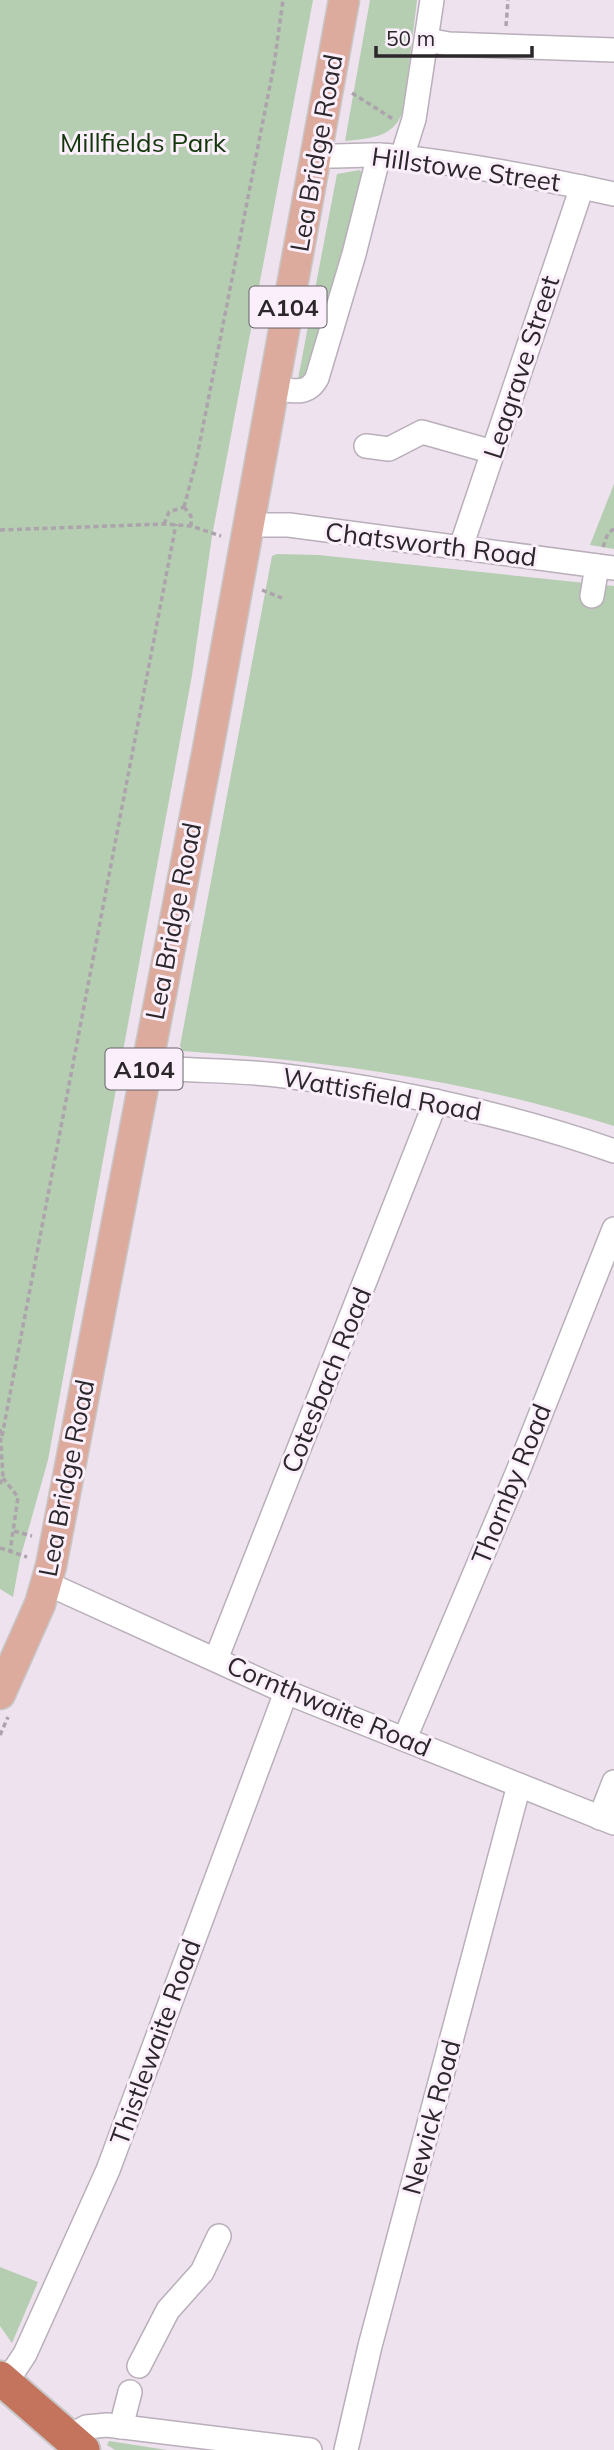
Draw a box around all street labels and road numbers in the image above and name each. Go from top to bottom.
street label: Lea Bridge Road [282,52,350,254]
street label: Hillstowe Street [370,139,562,199]
street label: Leagrave Street [476,271,566,463]
road number: A104 [250,286,326,328]
street label: Chatsworth Road [323,515,539,573]
street label: Lea Bridge Road [138,820,208,1022]
road number: A104 [106,1049,182,1090]
street label: Wattisfield Road [280,1060,484,1128]
street label: Cotesbach Road [274,1282,378,1478]
street label: Lea Bridge Road [31,1377,101,1579]
street label: Thornby Road [464,1399,558,1569]
street label: Cornthwaite Road [222,1648,436,1764]
street label: Thistlewaite Road [102,1934,208,2150]
street label: Newick Road [394,2036,468,2198]

